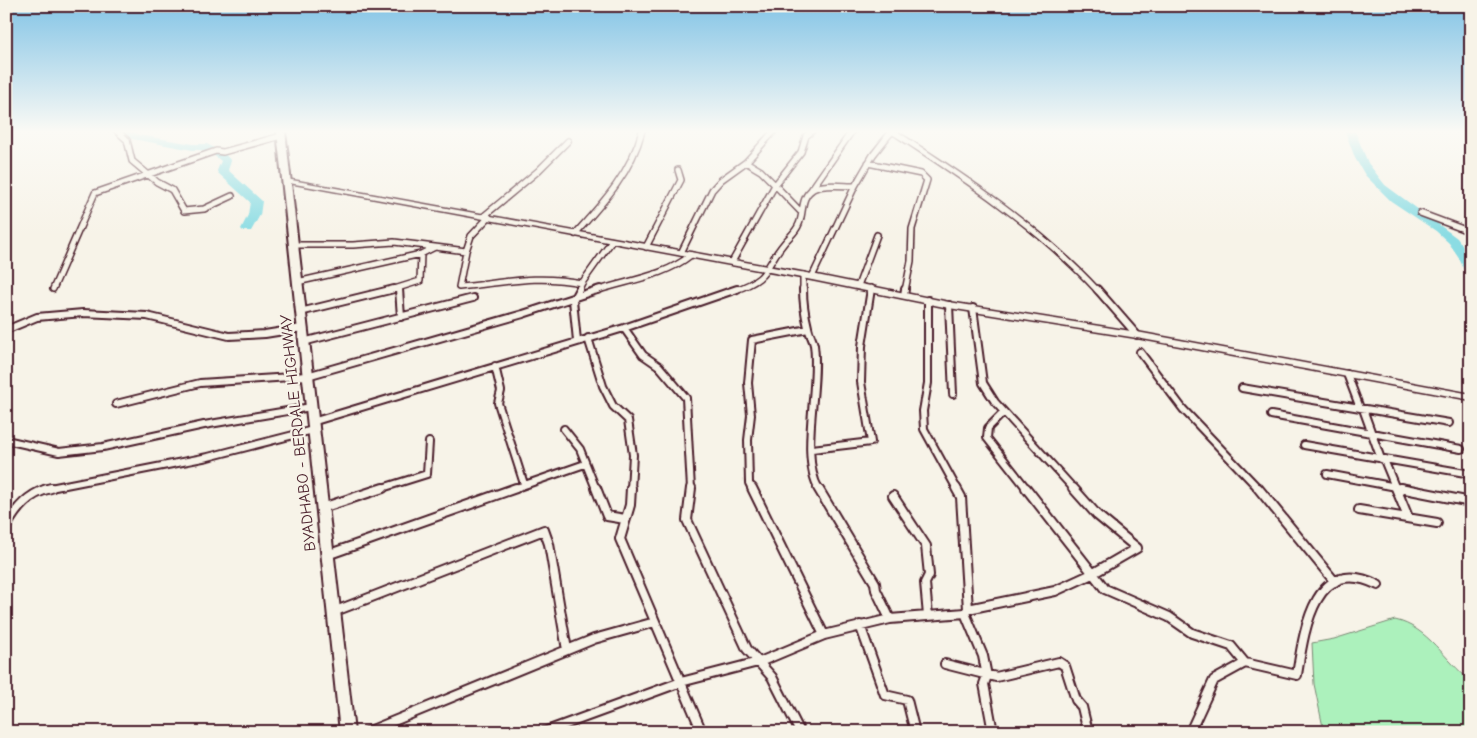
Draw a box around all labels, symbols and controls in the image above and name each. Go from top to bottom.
street label: BYADHABO - BERDALE HIGHWAY [277,313,319,552]

